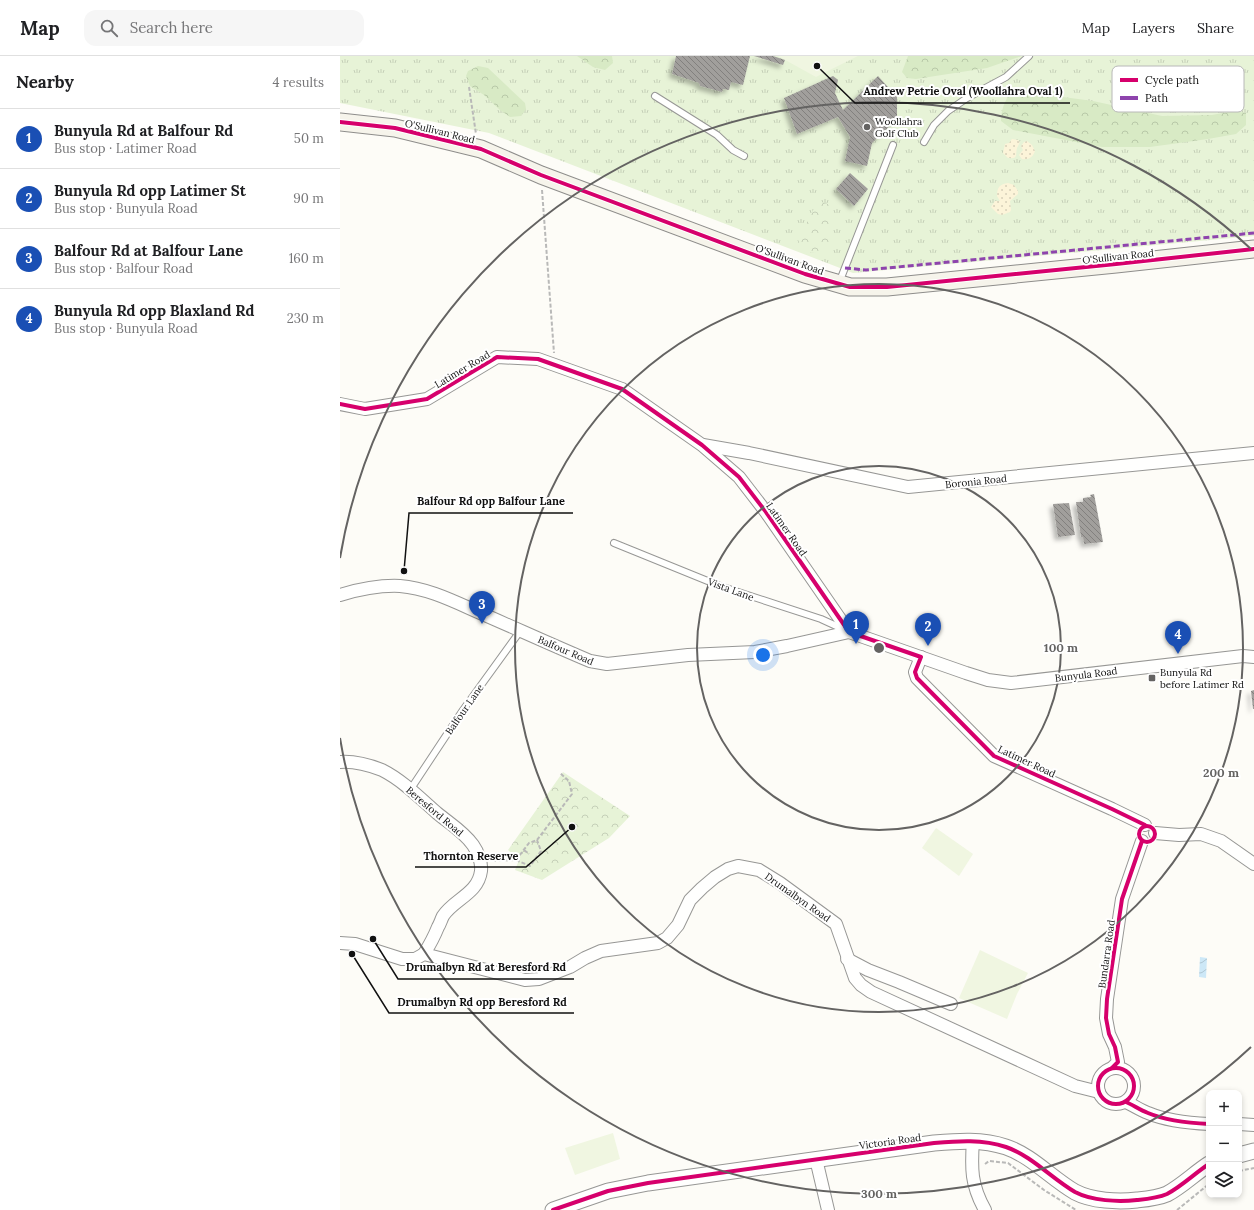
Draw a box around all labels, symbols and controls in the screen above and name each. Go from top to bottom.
search box [84,10,364,46]
text: Map [20,16,60,40]
icon: search [98,17,120,39]
text: Search here [130,18,213,37]
text: Map [1082,19,1110,37]
text: Layers [1132,19,1175,37]
text: Share [1197,19,1234,37]
legend [1112,66,1244,112]
text: Nearby [16,71,74,93]
text: Cycle path [1145,73,1200,87]
text: 4 results [273,74,324,91]
callout: Andrew Petrie Oval (Woollahra Oval 1) [855,80,1070,103]
text: Andrew Petrie Oval (Woollahra Oval 1) [864,84,1062,99]
text: Path [1145,91,1168,105]
place label: Woollahra Golf Club [875,115,922,140]
street label: O'Sullivan Road [403,116,476,146]
text: Bunyula Rd at Balfour Rd [54,121,233,140]
marker: Woollahra Golf Club [862,122,872,132]
text: 1 [26,130,32,147]
text: 50 m [294,130,324,147]
text: Bus stop · Latimer Road [54,140,197,157]
text: Bunyula Rd opp Latimer St [54,181,246,200]
text: 2 [26,190,32,207]
text: 90 m [293,190,324,207]
text: Bus stop · Bunyula Road [54,200,198,217]
text: Balfour Rd at Balfour Lane [54,241,243,260]
street label: O'Sullivan Road [754,241,826,278]
street label: O'Sullivan Road [1082,246,1154,267]
text: 3 [25,250,33,267]
text: 160 m [289,250,324,267]
text: Bus stop · Balfour Road [54,260,193,277]
text: Bunyula Rd opp Blaxland Rd [54,301,254,320]
text: 4 [25,310,33,327]
text: 230 m [287,310,324,327]
text: Bus stop · Bunyula Road [54,320,198,337]
street label: Latimer Road [432,348,492,391]
street label: Boronia Road [945,472,1008,491]
callout: Balfour Rd opp Balfour Lane [409,490,573,513]
text: Balfour Rd opp Balfour Lane [417,494,565,508]
street label: Latimer Road [763,500,810,559]
street label: Vista Lane [705,575,756,604]
pin: 3 [469,591,495,624]
pin: 1 [843,611,869,644]
pin: 2 [915,613,941,646]
pin: 4 [1165,621,1191,654]
street label: Balfour Road [536,633,596,668]
text: 100 m [1044,640,1078,655]
centre of rings [872,641,886,655]
your location [753,645,773,665]
street label: Bunyula Road [1054,664,1118,685]
place label: Bunyula Rd before Latimer Rd [1160,666,1244,691]
marker: Bunyula Rd before Latimer Rd [1147,673,1157,683]
street label: Balfour Lane [442,681,487,737]
street label: Latimer Road [996,742,1058,781]
text: 200 m [1203,765,1239,780]
street label: Beresford Road [403,784,466,839]
callout: Thornton Reserve [415,844,526,867]
text: Thornton Reserve [424,849,518,863]
street label: Drumalbyn Road [762,870,833,925]
street label: Bundarra Road [1095,919,1118,989]
callout: Drumalbyn Rd at Beresford Rd [398,956,574,979]
text: Drumalbyn Rd at Beresford Rd [406,960,567,974]
callout: Drumalbyn Rd opp Beresford Rd [389,990,574,1013]
text: Drumalbyn Rd opp Beresford Rd [397,995,567,1009]
map controls [1206,1090,1242,1198]
button: + [1206,1090,1242,1126]
button: − [1206,1126,1242,1162]
street label: Victoria Road [857,1131,922,1152]
button: layers [1206,1162,1242,1198]
text: 300 m [861,1186,897,1201]

